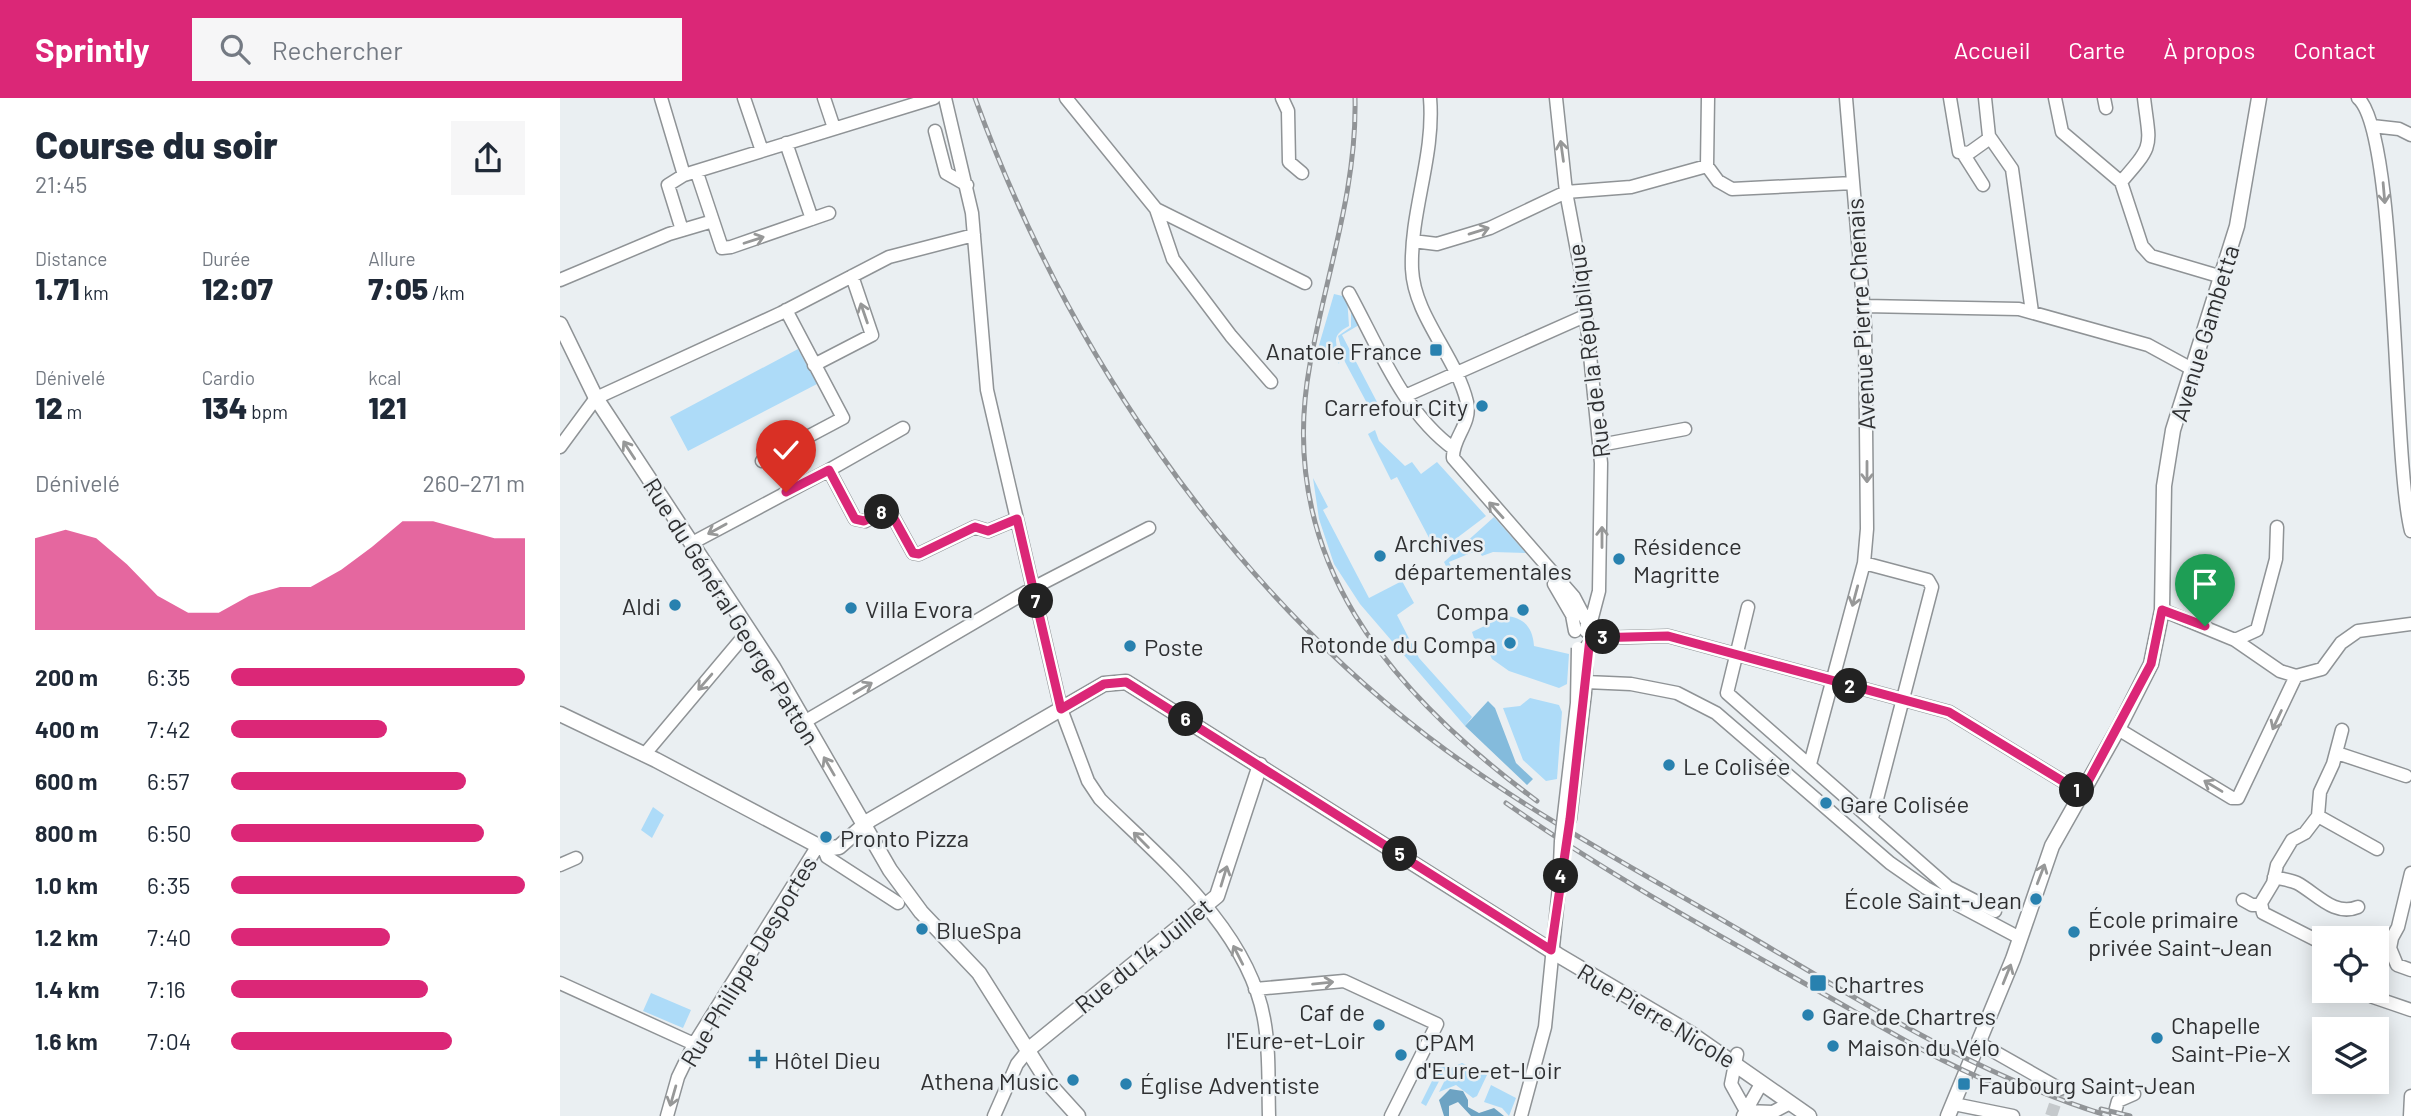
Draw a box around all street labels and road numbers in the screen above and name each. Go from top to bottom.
street label: Avenue Pierre Chenais [1839,197,1881,431]
street label: Avenue Gambetta [2163,241,2245,425]
street label: Rue de la République [1560,242,1616,460]
street label: Rue du Général George Patton [638,472,826,750]
street label: Rue Philippe Desportes [674,850,822,1072]
street label: Rue du 14 Juillet [1069,891,1217,1019]
street label: Rue Pierre Nicole [1573,956,1741,1074]

